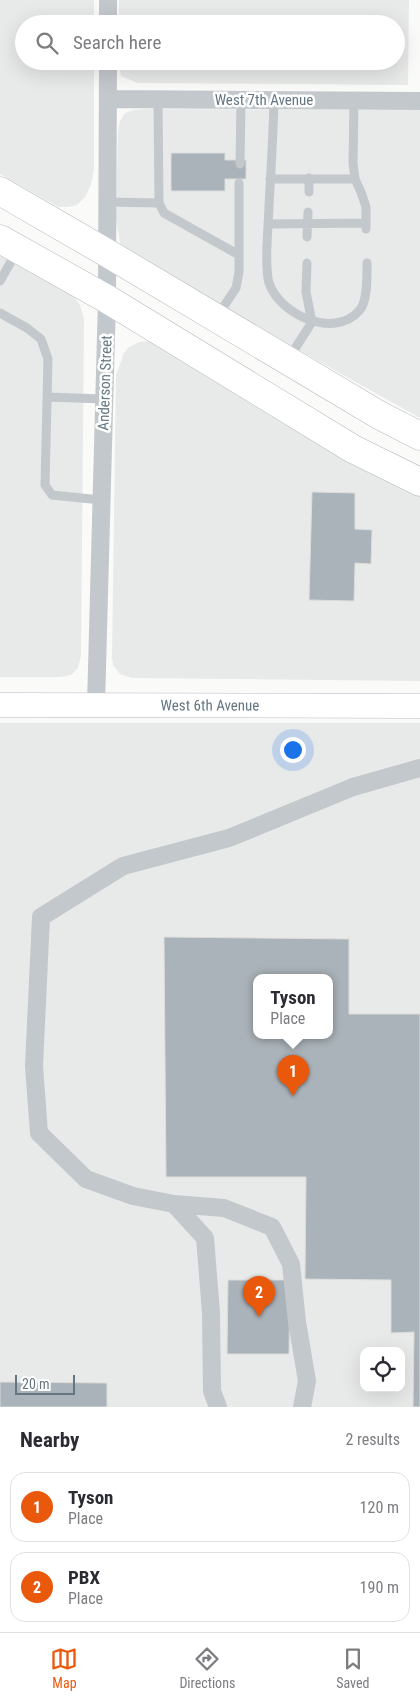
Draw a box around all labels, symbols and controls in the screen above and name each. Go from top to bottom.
search box [15,15,405,70]
icon: search [33,29,61,57]
text: Search here [73,31,161,54]
street label: West 7th Avenue [215,91,313,109]
street label: Anderson Street [94,335,116,431]
street label: West 6th Avenue [161,696,259,715]
your location [280,737,306,763]
popup [253,974,333,1039]
text: Tyson [270,986,316,1009]
text: Place [270,1009,305,1028]
pin: 1 [277,1055,309,1096]
pin: 2 [243,1276,275,1317]
map controls [360,1347,405,1392]
button: locate [360,1347,405,1392]
scale bar [15,1372,75,1395]
text: 20 m [22,1376,50,1392]
text: Nearby [20,1428,79,1452]
text: 2 results [345,1430,400,1449]
text: Tyson [68,1486,113,1509]
text: 1 [33,1498,41,1517]
text: 120 m [360,1498,399,1517]
text: Place [68,1509,103,1528]
text: PBX [68,1566,100,1589]
text: 2 [33,1578,41,1597]
text: 190 m [360,1578,399,1597]
text: Place [68,1589,103,1608]
tab: Map [50,1645,78,1691]
tab: Directions [179,1645,235,1691]
tab: Saved [336,1645,370,1691]

